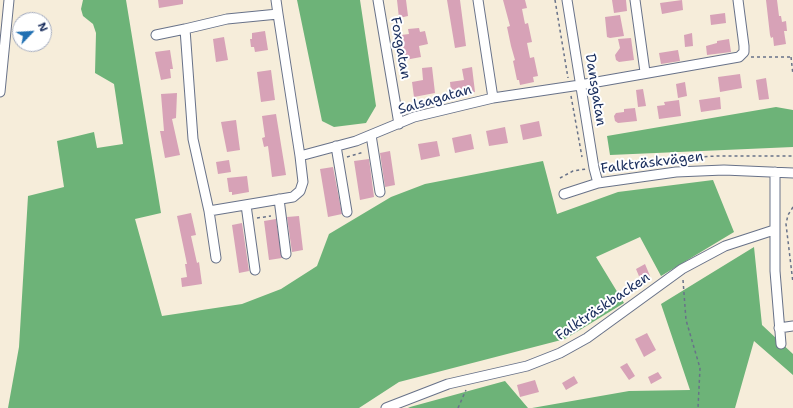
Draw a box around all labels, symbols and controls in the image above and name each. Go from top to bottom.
north arrow [12,12,52,52]
street label: Foxgatan [386,16,414,80]
text: N [34,20,51,34]
street label: Dansgatan [581,53,609,127]
street label: Salsagatan [396,81,474,119]
street label: Falkträskvägen [600,148,704,178]
street label: Falkträskbacken [553,269,653,345]

